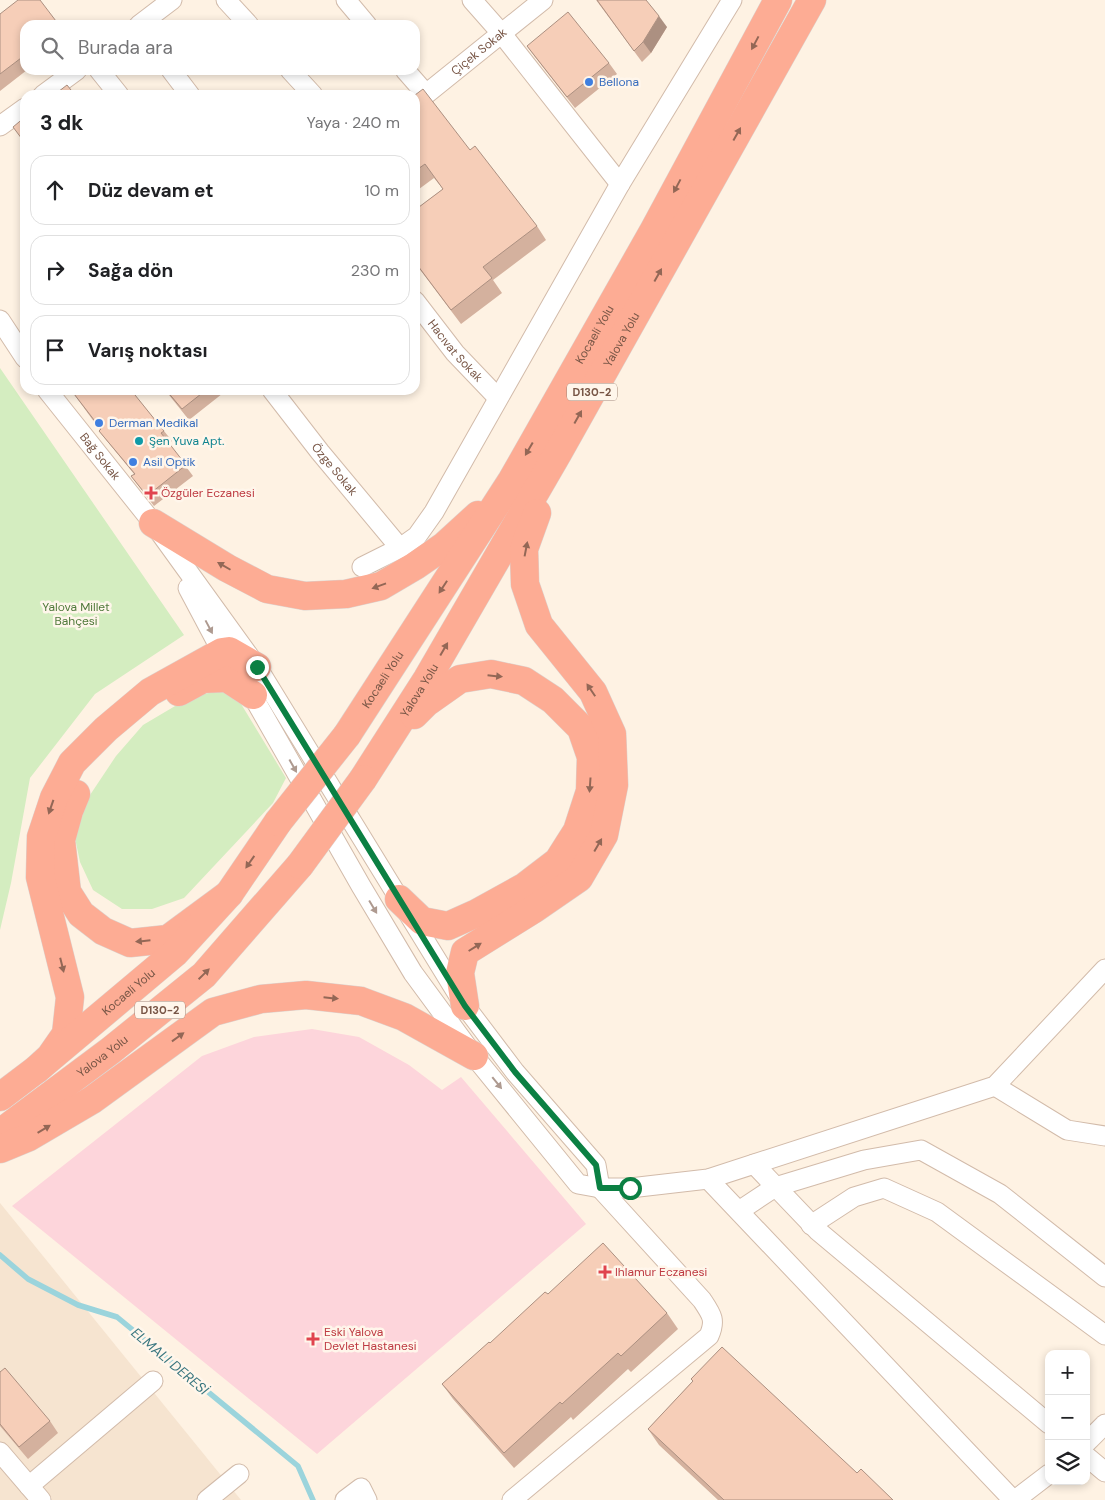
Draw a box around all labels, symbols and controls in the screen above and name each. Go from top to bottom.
search box [20,20,420,75]
street label: Çiçek Sokak [448,24,510,79]
icon: search [38,34,66,62]
text: Burada ara [78,35,173,60]
one-way arrow [751,36,759,50]
place label: Bellona [599,74,639,90]
marker: Bellona [583,76,595,88]
text: 3 dk [40,109,84,137]
text: Yaya · 240 m [307,112,400,133]
one-way arrow [733,127,742,140]
icon: ahead [41,176,69,204]
text: Düz devam et [88,178,214,203]
one-way arrow [673,179,682,192]
text: 10 m [365,180,399,201]
icon: right [41,256,69,284]
text: Sağa dön [88,258,173,283]
text: 230 m [351,260,399,281]
one-way arrow [653,269,662,282]
street label: Kocaeli̇ Yolu [572,302,618,367]
street label: Yalova Yolu [600,309,643,370]
street label: Hacıvat Sokak [424,316,486,385]
icon: arrive [41,336,69,364]
text: Varış noktası [88,338,208,363]
road number: D130-2 [567,384,617,401]
one-way arrow [574,410,582,424]
place label: Derman Medikal [109,415,198,431]
marker: Derman Medikal [93,417,105,429]
street label: Bağ Sokak [76,429,124,484]
place label: Şen Yuva Apt. [149,433,224,449]
marker: Şen Yuva Apt. [133,435,145,447]
street label: Özge Sokak [308,440,361,499]
one-way arrow [525,442,533,457]
place label: Asil Optik [143,454,196,470]
marker: Asil Optik [127,456,139,468]
place label: Özgüler Eczanesi [161,485,255,501]
marker: Özgüler Eczanesi [145,487,157,499]
one-way arrow [522,541,530,556]
one-way arrow [217,562,230,571]
one-way arrow [438,581,448,594]
one-way arrow [371,582,386,590]
park label: Yalova Millet Bahçesi [42,599,110,629]
one-way arrow [205,620,213,634]
one-way arrow [440,642,449,655]
street label: Kocaeli̇ Yolu [358,648,407,711]
route end [246,656,269,679]
street label: Yalova Yolu [397,661,442,720]
one-way arrow [488,672,504,680]
one-way arrow [586,683,596,697]
one-way arrow [289,759,297,773]
one-way arrow [586,777,594,793]
one-way arrow [47,800,55,815]
one-way arrow [593,839,602,852]
one-way arrow [245,856,255,869]
one-way arrow [369,901,378,914]
one-way arrow [134,937,150,945]
one-way arrow [468,942,481,951]
one-way arrow [58,958,66,973]
street label: Kocaeli̇ Yolu [98,965,159,1019]
one-way arrow [197,968,209,980]
one-way arrow [323,994,339,1002]
road number: D130-2 [135,1002,185,1018]
street label: Yalova Yolu [74,1031,131,1081]
one-way arrow [171,1032,185,1042]
one-way arrow [491,1076,502,1089]
one-way arrow [38,1124,51,1133]
route start [619,1177,642,1200]
place label: Ihlamur Eczanesi [615,1264,707,1280]
marker: Ihlamur Eczanesi [599,1266,611,1278]
water label: ELMALI DERESİ [128,1323,213,1399]
place label: Eski Yalova Devlet Hastanesi [324,1324,416,1354]
marker: Eski Yalova Devlet Hastanesi [306,1332,320,1346]
map controls [1045,1350,1090,1485]
button: + [1045,1350,1090,1395]
button: − [1045,1395,1090,1440]
button: layers [1045,1440,1090,1485]

